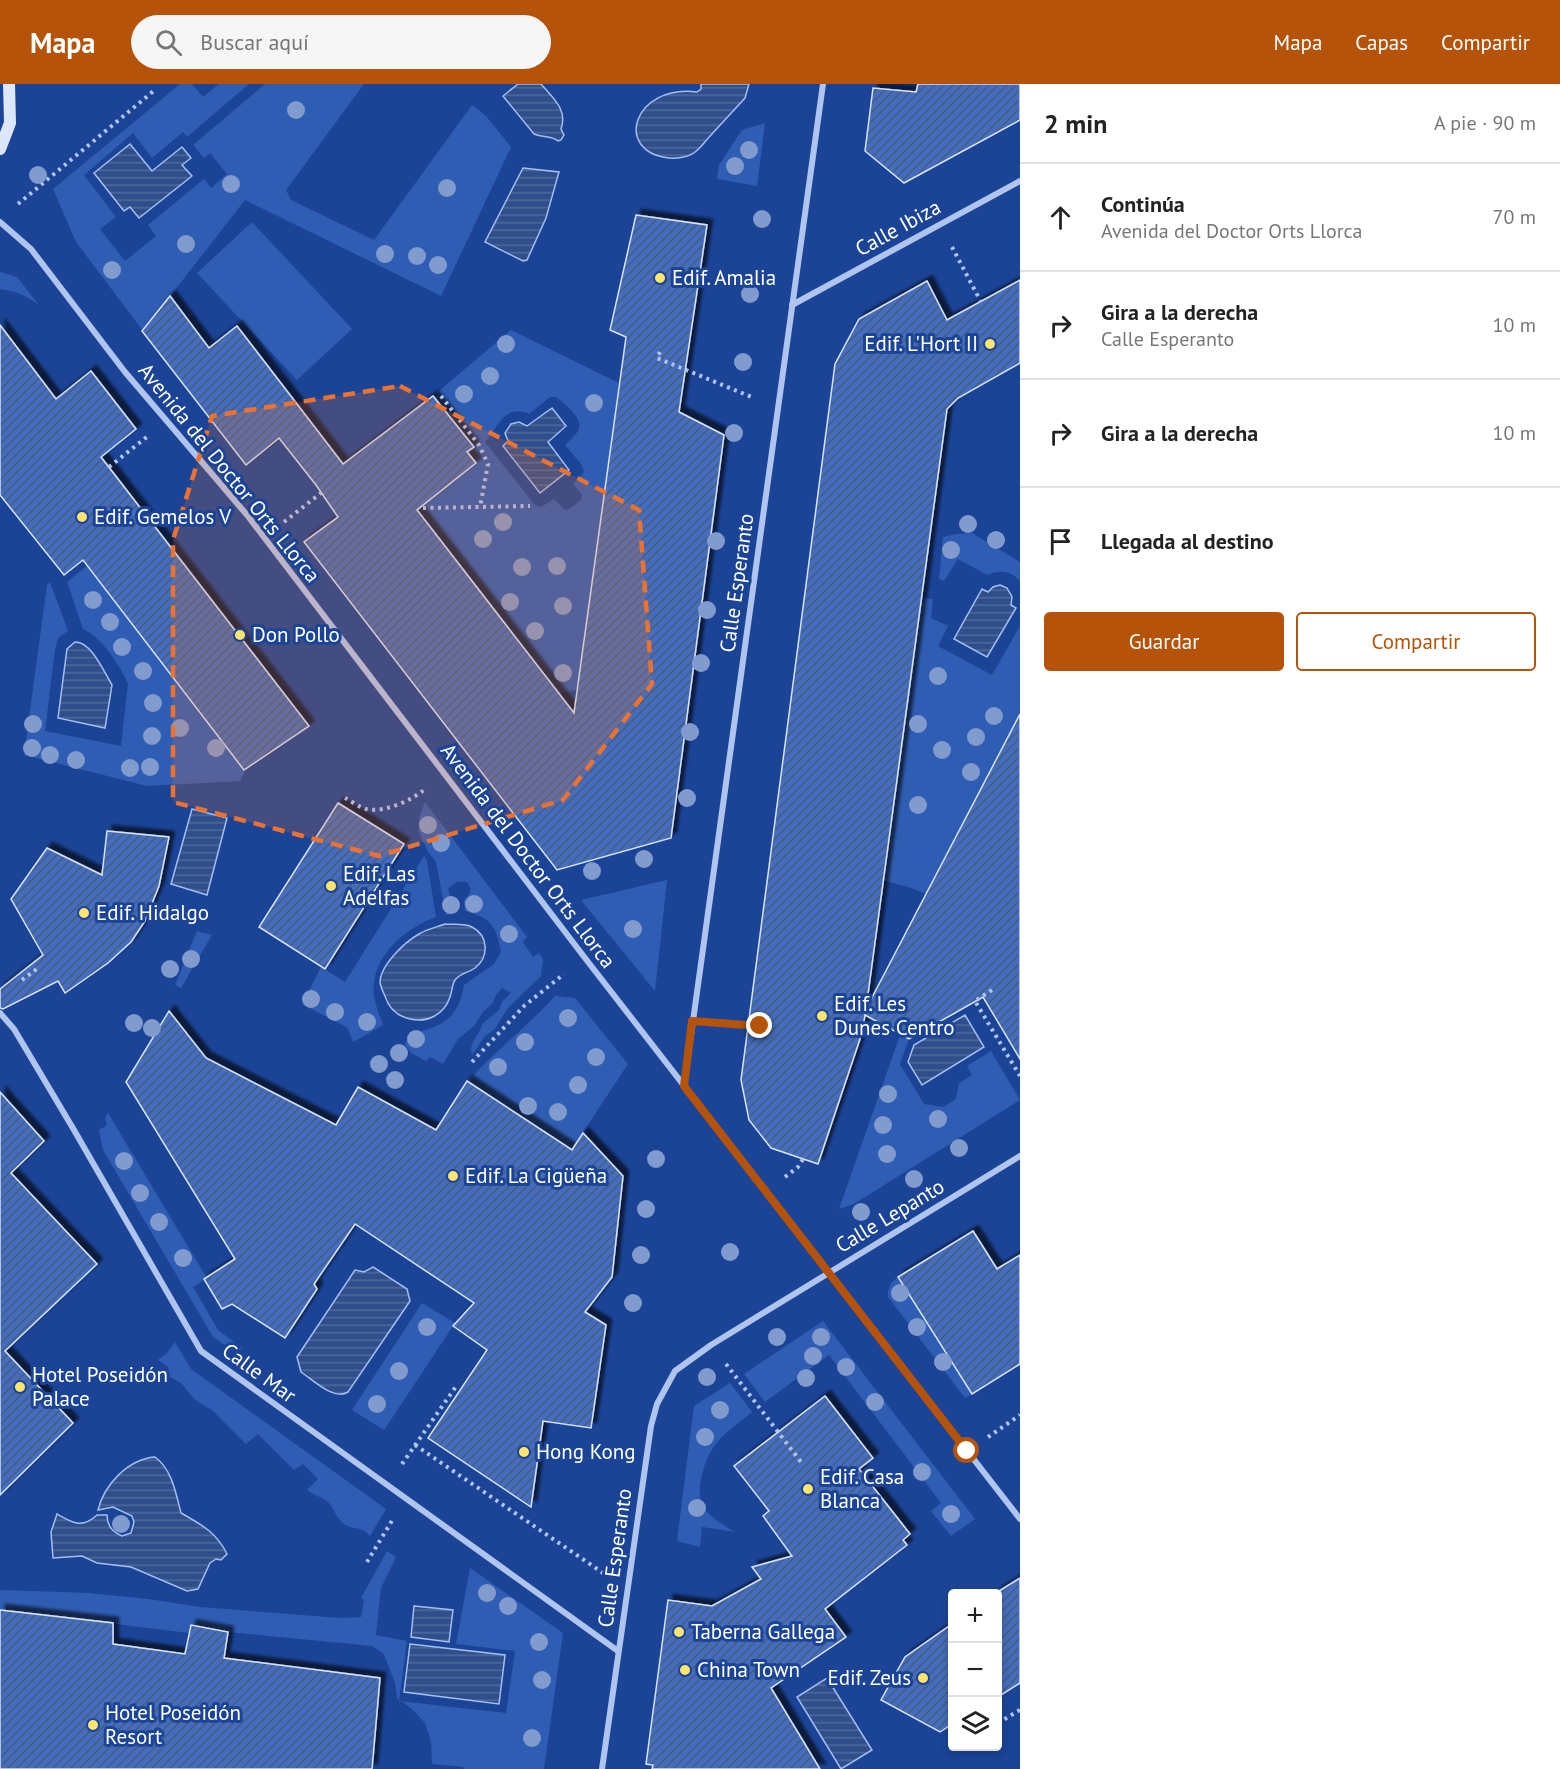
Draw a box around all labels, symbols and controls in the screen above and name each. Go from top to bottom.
search box [131,15,551,69]
text: Mapa [30,24,95,61]
icon: search [152,26,185,59]
text: Buscar aquí [200,28,309,56]
text: Mapa [1274,29,1322,56]
text: Capas [1355,29,1408,56]
text: Compartir [1441,29,1530,56]
text: 2 min [1044,107,1107,140]
text: A pie · 90 m [1434,110,1536,136]
text: Continúa [1101,190,1185,218]
street label: Calle Ibiza [850,193,945,262]
icon: ahead [1044,201,1077,234]
text: 70 m [1493,204,1536,230]
text: Avenida del Doctor Orts Llorca [1101,218,1363,244]
place label: Edif. Amalia [672,264,776,291]
marker: Edif. Amalia [653,271,667,285]
text: Gira a la derecha [1101,298,1258,326]
icon: right [1044,309,1077,342]
text: 10 m [1493,312,1536,338]
text: Calle Esperanto [1101,326,1234,352]
place label: Edif. L'Hort II [864,330,978,357]
marker: Edif. L'Hort II [983,337,997,351]
street label: Avenida del Doctor Orts Llorca [132,357,326,588]
icon: right [1044,417,1077,450]
text: Gira a la derecha [1101,419,1258,447]
text: 10 m [1493,420,1536,446]
place label: Edif. Gemelos V [94,503,231,530]
marker: Edif. Gemelos V [75,510,89,524]
street label: Calle Esperanto [713,512,760,654]
icon: arrive [1044,525,1077,558]
text: Llegada al destino [1101,527,1274,555]
button: Guardar [1044,612,1284,671]
button: Compartir [1296,612,1536,671]
place label: Don Pollo [252,621,340,648]
marker: Don Pollo [233,628,247,642]
street label: Avenida del Doctor Orts Llorca [435,738,622,973]
place label: Edif. Las Adelfas [343,860,416,911]
marker: Edif. Las Adelfas [324,879,338,893]
place label: Edif. Hidalgo [96,899,209,926]
marker: Edif. Hidalgo [77,906,91,920]
place label: Edif. Les Dunes Centro [834,990,955,1041]
marker: Edif. Les Dunes Centro [815,1009,829,1023]
route end [746,1012,772,1038]
place label: Edif. La Cigüeña [465,1162,607,1189]
marker: Edif. La Cigüeña [446,1169,460,1183]
street label: Calle Lepanto [830,1173,949,1259]
street label: Calle Mar [217,1337,302,1408]
place label: Hotel Poseidón Palace [32,1361,168,1412]
marker: Hotel Poseidón Palace [13,1380,27,1394]
route start [953,1437,979,1463]
place label: Hong Kong [536,1438,636,1465]
marker: Hong Kong [517,1445,531,1459]
place label: Edif. Casa Blanca [820,1463,904,1514]
marker: Edif. Casa Blanca [801,1482,815,1496]
street label: Calle Esperanto [591,1487,638,1629]
map controls [948,1589,1002,1751]
button: + [948,1589,1002,1643]
place label: Taberna Gallega [691,1618,835,1645]
marker: Taberna Gallega [672,1625,686,1639]
button: − [948,1643,1002,1697]
place label: China Town [697,1656,800,1683]
marker: China Town [678,1663,692,1677]
place label: Edif. Zeus [827,1664,911,1691]
marker: Edif. Zeus [916,1671,930,1685]
button: layers [948,1697,1002,1751]
place label: Hotel Poseidón Resort [105,1699,241,1750]
marker: Hotel Poseidón Resort [86,1718,100,1732]

